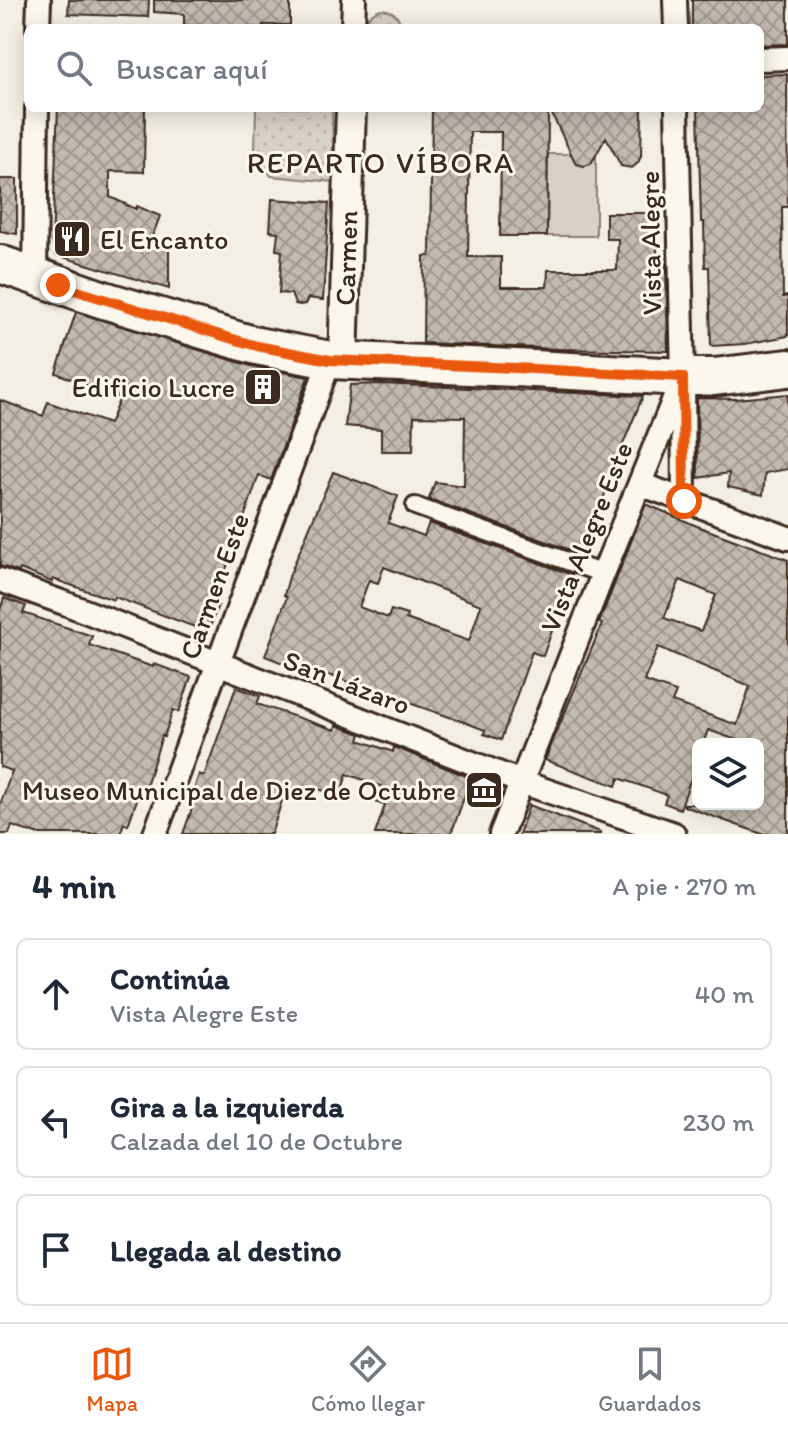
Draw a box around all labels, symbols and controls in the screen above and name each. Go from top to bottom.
search box [24,24,764,112]
icon: search [52,46,96,90]
text: Buscar aquí [116,50,268,87]
district label: REPARTO VÍBORA [247,144,515,181]
street label: Vista Alegre [632,171,668,315]
street label: Carmen [327,210,365,306]
restaurant icon: El Encanto [51,218,93,260]
place label: El Encanto [100,222,229,256]
route end [40,267,76,303]
building icon: Edificio Lucre [242,366,284,408]
place label: Edificio Lucre [72,370,235,404]
street label: Vista Alegre Este [532,437,640,637]
route start [666,483,702,519]
street label: Carmen Este [172,508,256,664]
street label: San Lázaro [279,642,415,722]
map controls [692,738,764,810]
button: layers [692,738,764,810]
museum icon: Museo Municipal de Diez de Octubre [463,769,505,811]
place label: Museo Municipal de Diez de Octubre [22,773,456,807]
text: 4 min [32,866,116,907]
text: A pie · 270 m [613,870,756,902]
text: Continúa [110,960,230,997]
icon: ahead [34,972,78,1016]
text: 40 m [695,978,754,1010]
text: Vista Alegre Este [110,997,298,1029]
text: Gira a la izquierda [110,1088,344,1125]
icon: left [34,1100,78,1144]
text: 230 m [682,1106,754,1138]
text: Calzada del 10 de Octubre [110,1125,403,1157]
icon: arrive [34,1228,78,1272]
text: Llegada al destino [110,1232,342,1269]
tab: Mapa [87,1342,138,1417]
tab: Cómo llegar [311,1342,425,1417]
tab: Guardados [598,1342,701,1417]

